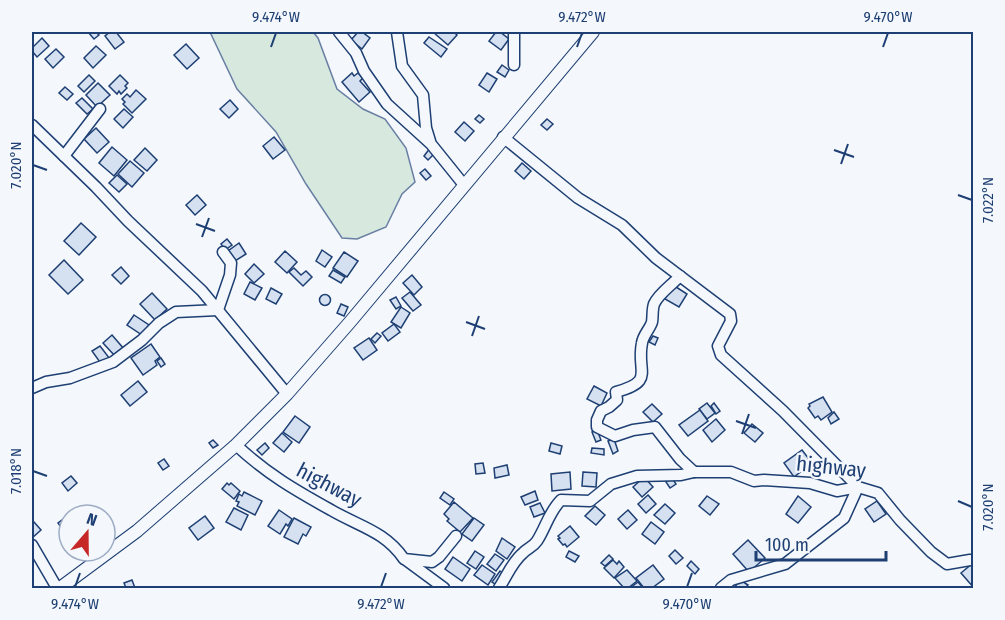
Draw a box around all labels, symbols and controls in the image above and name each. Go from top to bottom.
text: 9.474°W [252,8,300,26]
text: 9.472°W [558,8,606,26]
text: 9.470°W [864,8,912,26]
text: 7.020°N [7,141,25,189]
text: 7.022°N [979,177,997,223]
text: 7.018°N [7,448,25,494]
street label: highway [795,450,868,484]
street label: highway [292,457,367,513]
text: 7.020°N [979,483,997,531]
north arrow [57,503,117,563]
text: N [84,509,100,530]
scale bar [756,524,886,562]
text: 100 m [765,534,809,556]
text: 9.474°W [51,595,99,613]
text: 9.472°W [357,595,405,613]
text: 9.470°W [663,595,711,613]

